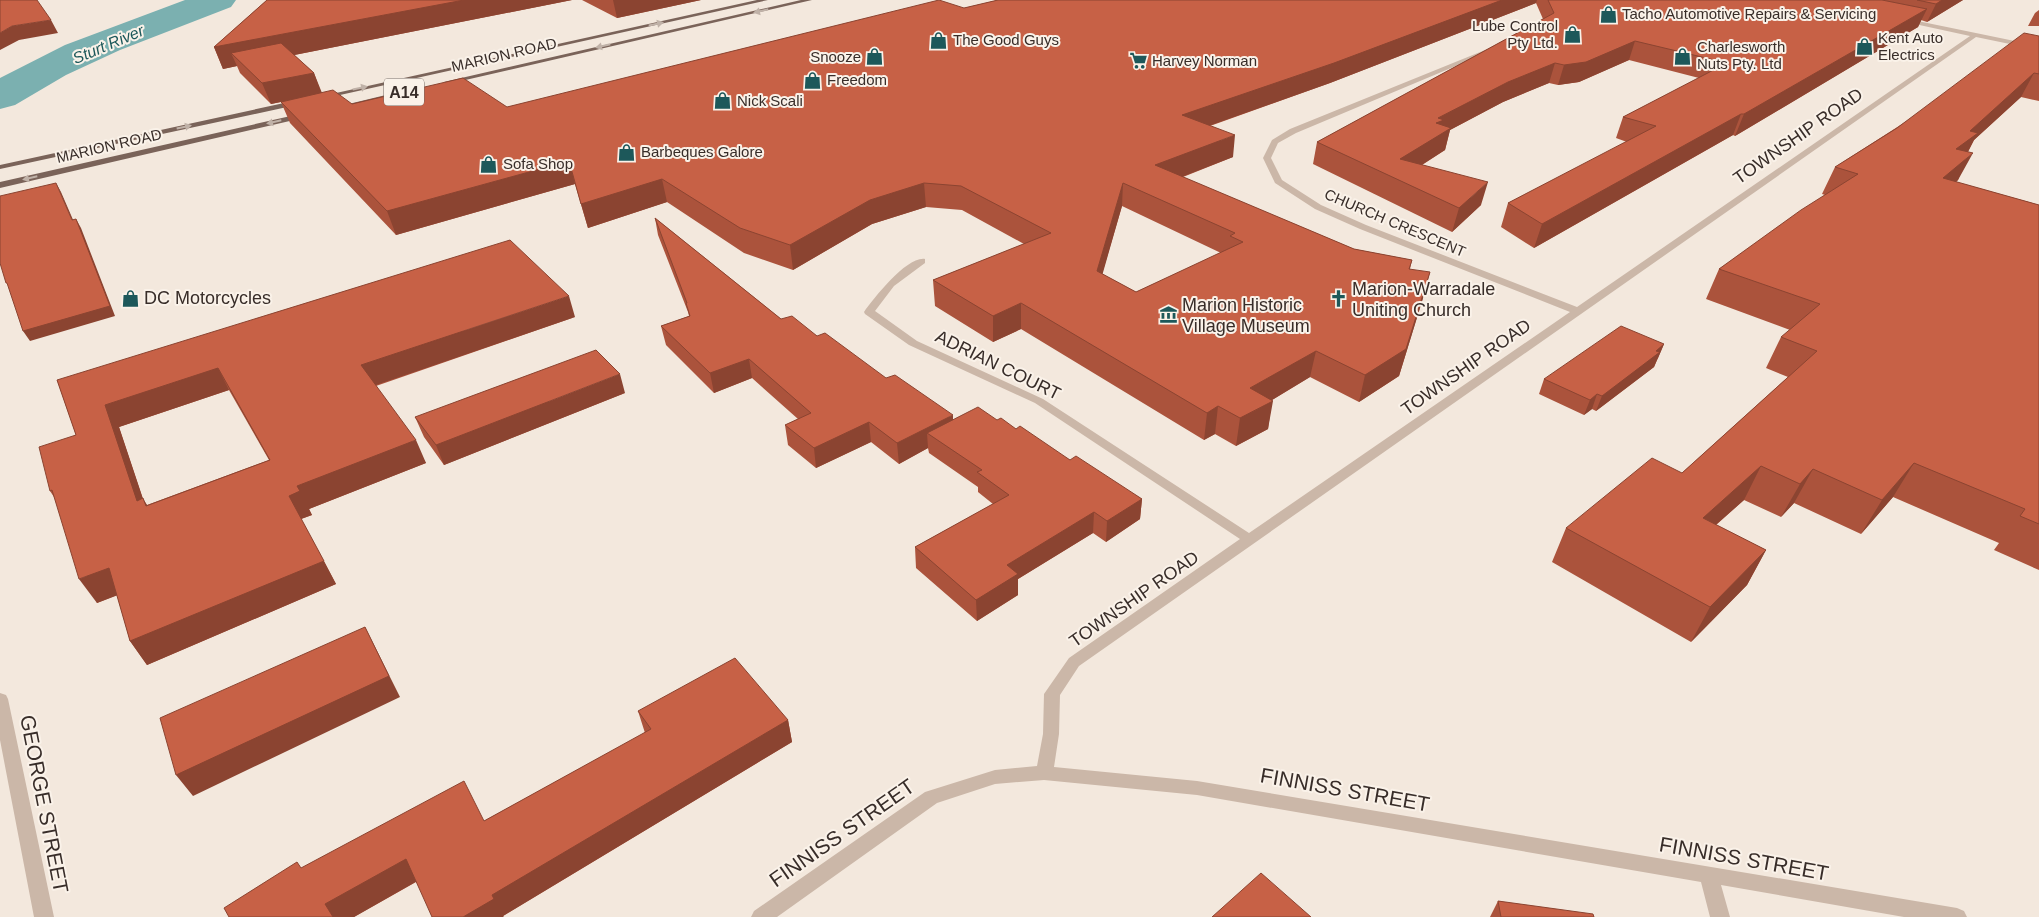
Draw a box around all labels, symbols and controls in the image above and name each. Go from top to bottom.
shop icon: Tacho Automotive Repairs & Servicing [1598,4,1618,24]
place label: Tacho Automotive Repairs & Servicing [1622,5,1876,22]
one-way arrow [754,7,769,15]
place label: Lube Control Pty Ltd. [1472,17,1558,51]
one-way arrow [648,20,663,28]
water label: Sturt River [70,22,147,67]
shop icon: Lube Control Pty Ltd. [1562,25,1582,45]
place label: Kent Auto Electrics [1878,29,1943,63]
shop icon: The Good Guys [929,30,949,50]
place label: The Good Guys [953,31,1059,48]
street label: MARION ROAD [450,34,558,75]
shop icon: Kent Auto Electrics [1854,37,1874,57]
place label: Charlesworth Nuts Pty. Ltd [1697,38,1785,72]
one-way arrow [594,43,610,51]
shop icon: Charlesworth Nuts Pty. Ltd [1673,46,1693,66]
shop icon: Snooze [865,47,885,67]
place label: Snooze [810,48,861,65]
supermarket icon: Harvey Norman [1128,51,1148,71]
place label: Harvey Norman [1152,52,1257,69]
shop icon: Freedom [803,70,823,90]
place label: Freedom [827,71,887,88]
road number: A14 [384,78,424,105]
one-way arrow [353,84,369,92]
street label: TOWNSHIP ROAD [1729,84,1867,188]
shop icon: Nick Scali [713,91,733,111]
place label: Nick Scali [737,92,803,109]
one-way arrow [266,118,281,126]
one-way arrow [177,123,192,131]
street label: MARION ROAD [55,125,163,166]
shop icon: Barbeques Galore [617,142,637,162]
place label: Barbeques Galore [641,143,763,160]
shop icon: Sofa Shop [479,154,499,174]
place label: Sofa Shop [503,155,573,172]
one-way arrow [23,174,38,182]
street label: CHURCH CRESCENT [1322,185,1468,260]
place label: Marion-Warradale Uniting Church [1352,279,1495,320]
shop icon: DC Motorcycles [120,288,140,308]
place label: DC Motorcycles [144,288,271,308]
church icon: Marion-Warradale Uniting Church [1328,289,1348,309]
place label: Marion Historic Village Museum [1182,295,1310,336]
museum icon: Marion Historic Village Museum [1158,305,1178,325]
street label: TOWNSHIP ROAD [1397,315,1535,419]
street label: ADRIAN COURT [932,326,1064,404]
street label: TOWNSHIP ROAD [1065,547,1203,651]
street label: GEORGE STREET [16,713,73,895]
street label: FINNISS STREET [1259,763,1432,816]
street label: FINNISS STREET [765,774,919,891]
street label: FINNISS STREET [1658,832,1831,885]

